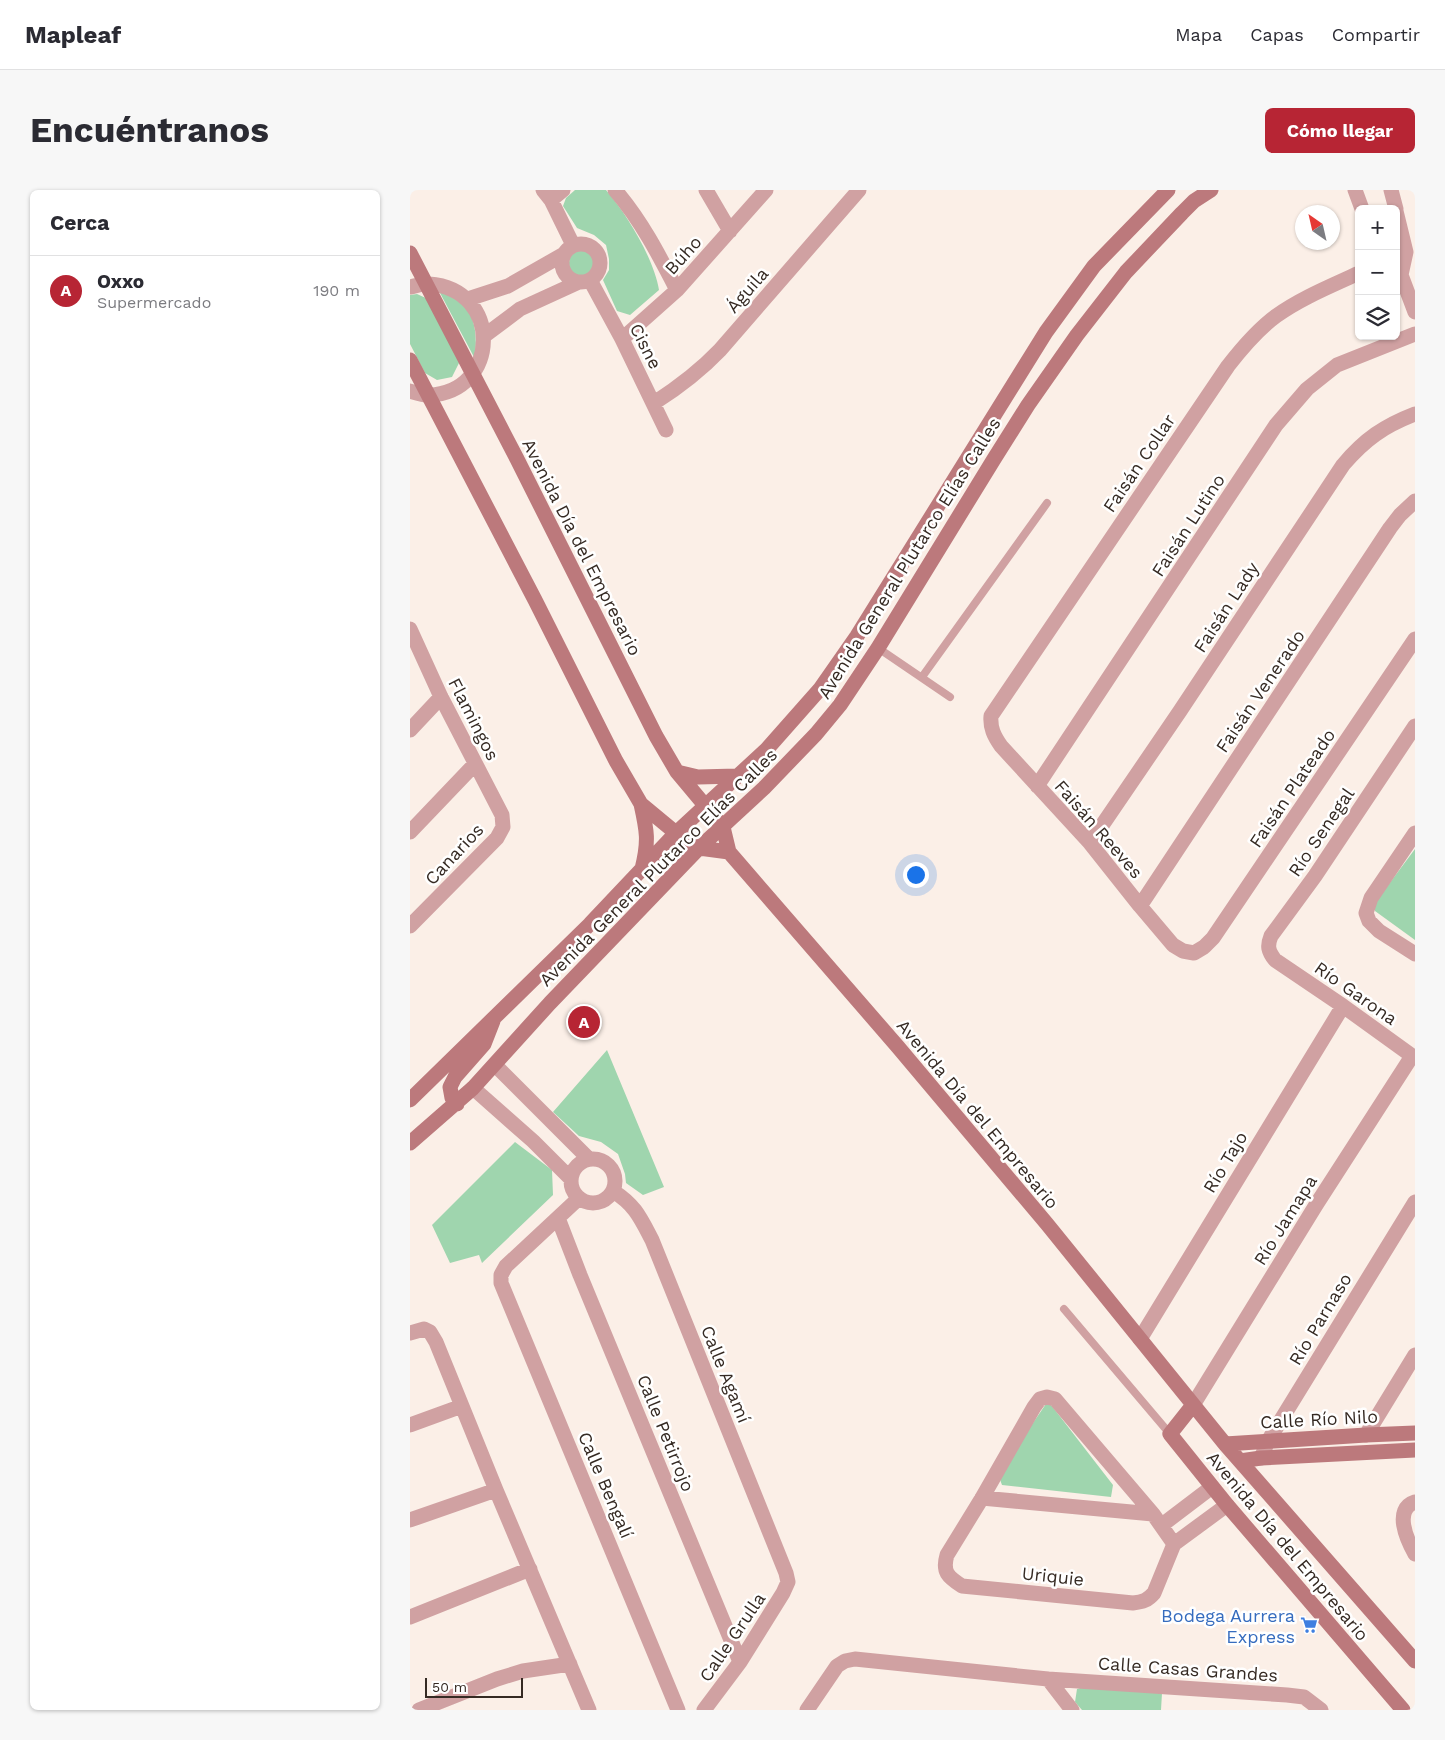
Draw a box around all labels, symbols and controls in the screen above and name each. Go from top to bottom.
text: Mapleaf [25,21,121,49]
text: Mapa [1175,24,1222,45]
text: Capas [1250,24,1304,45]
text: Compartir [1332,24,1420,45]
button: Cómo llegar [1265,108,1415,153]
text: Encuéntranos [30,109,269,151]
north arrow [1295,205,1340,250]
map controls [1355,205,1400,340]
button: + [1355,205,1400,250]
text: Cerca [50,210,109,235]
street label: Búho [660,231,706,279]
button: − [1355,250,1400,295]
street label: Águila [722,263,772,317]
text: Oxxo [97,270,144,293]
text: A [61,281,71,300]
text: 190 m [313,281,360,300]
text: Supermercado [97,293,211,312]
button: layers [1355,295,1400,340]
street label: Cisne [626,320,666,372]
street label: Faisán Collar [1099,410,1179,516]
street label: Avenida General Plutarco Elías Calles [813,413,1005,703]
street label: Avenida Día del Empresario [518,435,646,659]
street label: Faisán Lutino [1147,470,1229,580]
street label: Faisán Lady [1189,557,1263,656]
street label: Faisán Venerado [1211,626,1309,756]
street label: Flamingos [444,674,504,764]
street label: Faisán Plateado [1245,725,1339,851]
street label: Avenida General Plutarco Elías Calles [535,744,781,990]
street label: Faisán Reeves [1051,776,1147,882]
street label: Río Senegal [1284,783,1359,880]
street label: Canarios [420,819,488,889]
your location [903,862,929,888]
street label: Río Garona [1311,957,1401,1029]
pin: A [568,1003,600,1041]
street label: Avenida Día del Empresario [893,1015,1063,1213]
street label: Río Tajo [1199,1127,1251,1197]
street label: Río Jamapa [1249,1171,1321,1269]
street label: Río Parnaso [1284,1269,1356,1369]
street label: Calle Agamí [697,1322,755,1426]
street label: Calle Petirrojo [633,1372,699,1494]
street label: Calle Río Nilo [1260,1405,1378,1433]
street label: Calle Bengalí [574,1429,638,1541]
street label: Avenida Día del Empresario [1203,1447,1373,1645]
street label: Uriquie [1021,1562,1085,1590]
street label: Calle Grulla [695,1589,769,1685]
place label: Bodega Aurrera Express [1161,1605,1295,1647]
supermarket icon: Bodega Aurrera Express [1299,1615,1319,1635]
street label: Calle Casas Grandes [1097,1652,1279,1686]
scale bar [425,1675,522,1698]
text: 50 m [432,1679,467,1695]

